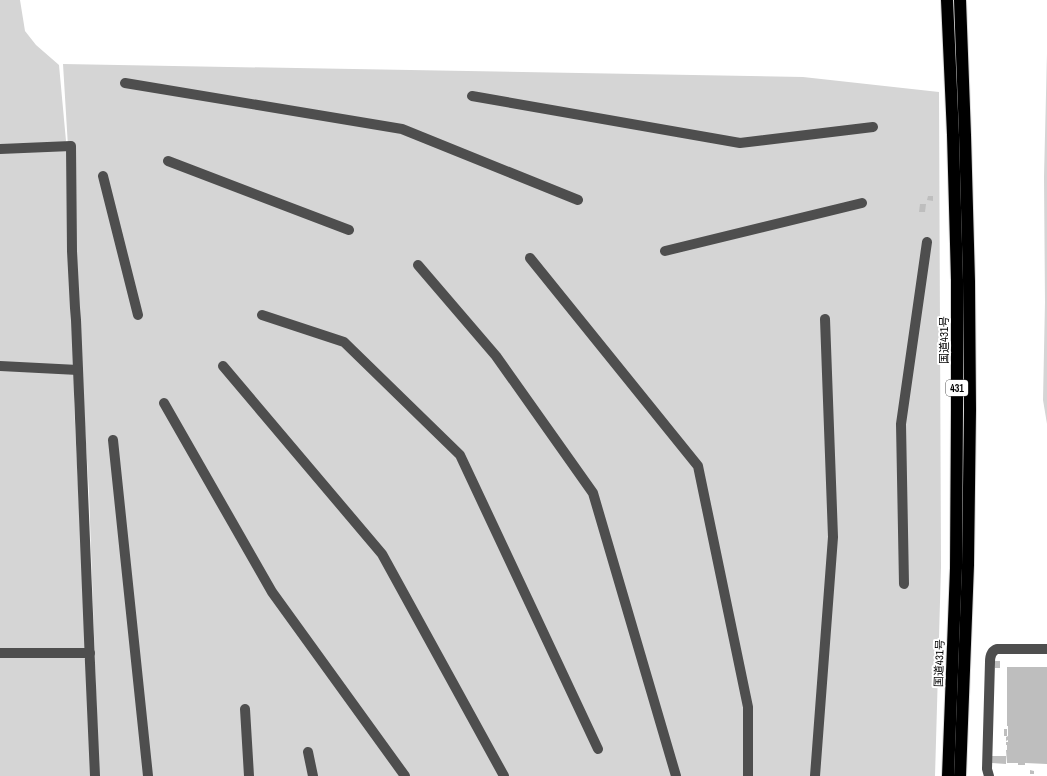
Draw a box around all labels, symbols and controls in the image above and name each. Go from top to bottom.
street label: 国道431号 [937,316,951,364]
road number: 431 [946,380,968,396]
street label: 国道431号 [931,639,947,687]

